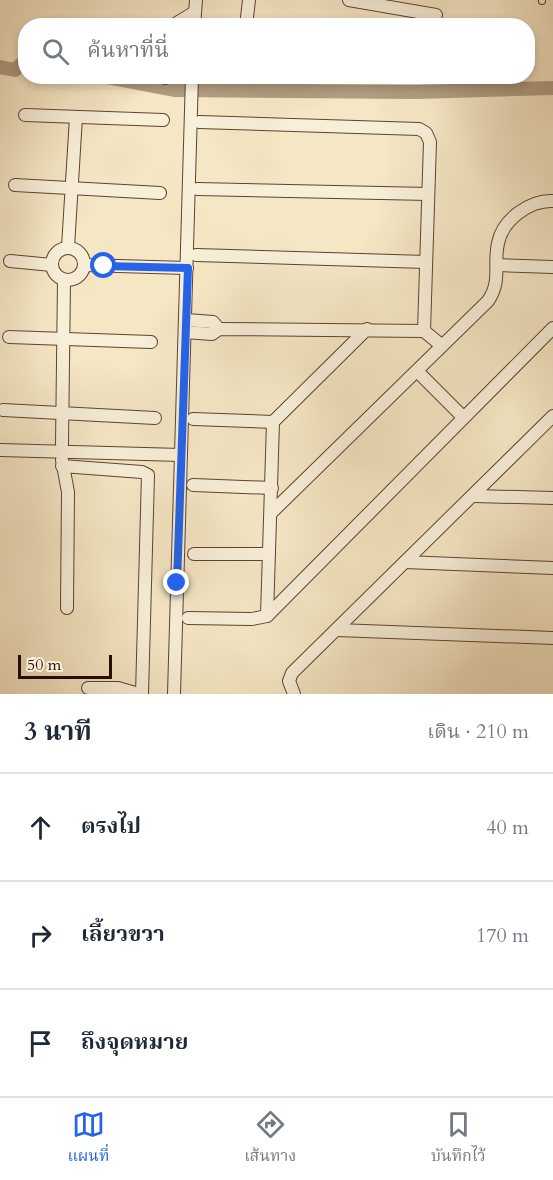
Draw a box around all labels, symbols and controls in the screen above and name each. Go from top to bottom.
search box [18,18,535,84]
icon: search [39,35,72,68]
text: ค้นหาที่นี่ [87,35,169,65]
route start [90,252,116,278]
route end [163,569,189,595]
scale bar [18,652,112,680]
text: 50 m [27,654,61,676]
text: 3 นาที [24,714,92,749]
text: เดิน · 210 m [427,718,529,745]
icon: ahead [24,811,57,844]
text: ตรงไป [81,811,141,841]
text: 40 m [486,814,529,841]
icon: right [24,919,57,952]
text: เลี้ยวขวา [81,919,165,949]
text: 170 m [476,922,529,949]
icon: arrive [24,1027,57,1060]
text: ถึงจุดหมาย [81,1027,188,1057]
tab: แผนที่ [67,1108,109,1170]
tab: เส้นทาง [244,1108,296,1170]
tab: บันทึกไว้ [431,1108,486,1170]

